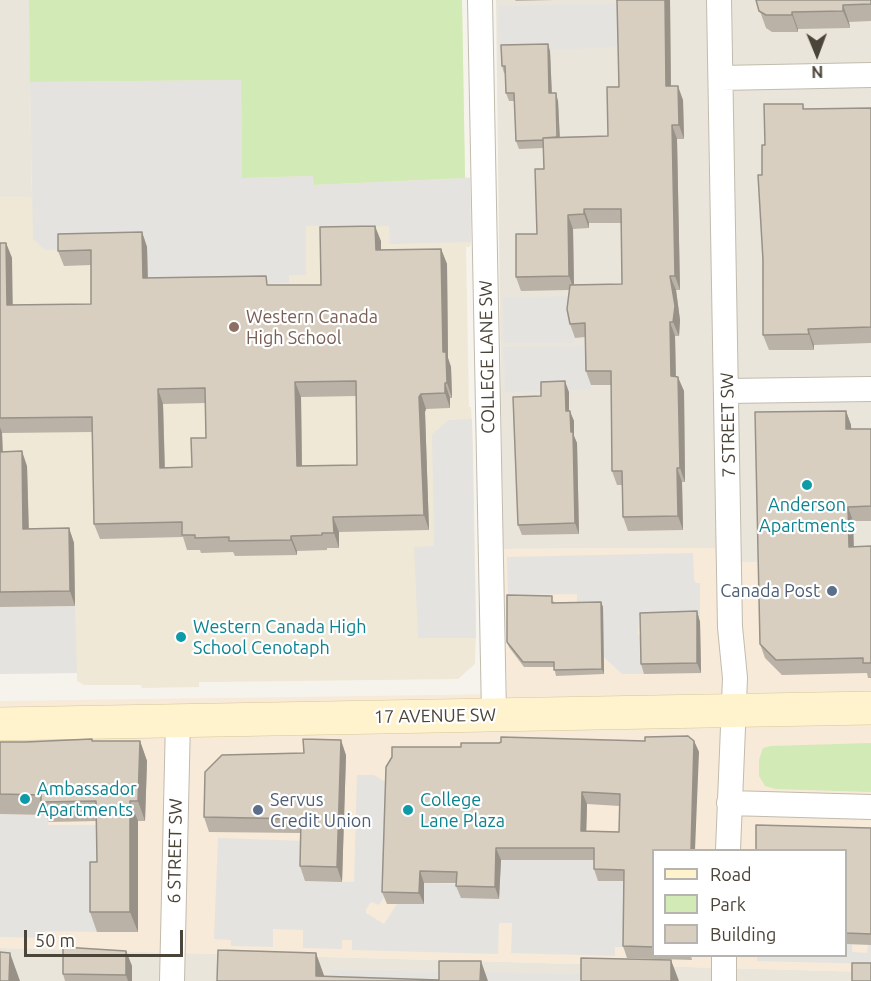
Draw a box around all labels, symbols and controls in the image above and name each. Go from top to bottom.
north arrow [787,24,847,84]
text: N [811,63,823,81]
street label: COLLEGE LANE SW [475,280,499,434]
place label: Western Canada High School [246,306,378,348]
marker: Western Canada High School [227,320,241,334]
street label: 7 STREET SW [716,372,740,478]
marker: Anderson Apartments [800,478,814,492]
place label: Anderson Apartments [759,494,855,536]
place label: Canada Post [720,580,820,602]
marker: Canada Post [825,584,839,598]
place label: Western Canada High School Cenotaph [193,616,367,658]
marker: Western Canada High School Cenotaph [174,630,188,644]
street label: 17 AVENUE SW [374,704,496,728]
place label: Ambassador Apartments [37,778,137,820]
place label: Servus Credit Union [270,789,372,832]
place label: College Lane Plaza [420,789,505,832]
marker: Ambassador Apartments [18,792,32,806]
street label: 6 STREET SW [163,798,187,904]
marker: Servus Credit Union [251,803,265,817]
marker: College Lane Plaza [401,803,415,817]
legend [652,849,847,957]
text: Road [710,864,752,884]
text: Park [710,894,746,914]
scale bar [27,918,186,956]
text: Building [710,924,776,944]
text: 50 m [35,930,75,950]

